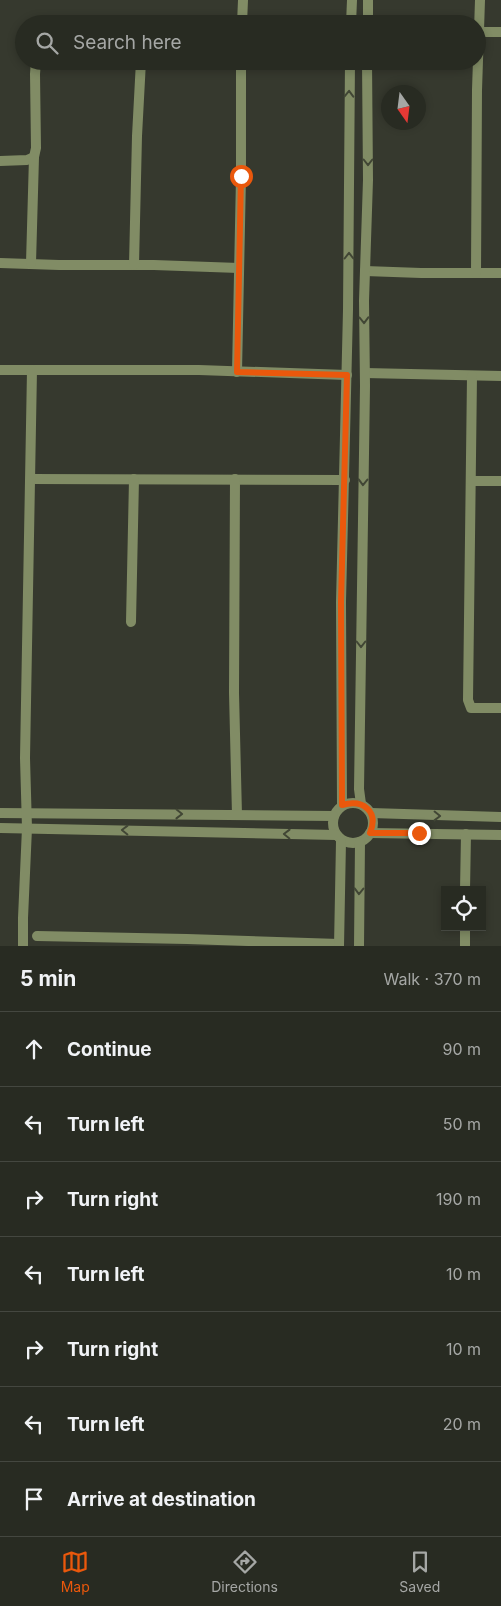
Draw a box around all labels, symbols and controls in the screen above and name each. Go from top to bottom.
search box [15,15,486,70]
icon: search [33,29,61,57]
text: Search here [73,31,182,54]
north arrow [381,85,426,130]
one-way arrow [344,89,354,97]
one-way arrow [363,159,373,167]
route start [230,165,253,188]
one-way arrow [344,252,354,260]
one-way arrow [359,316,369,324]
one-way arrow [358,478,369,486]
one-way arrow [356,641,366,649]
one-way arrow [176,809,184,819]
one-way arrow [434,811,441,821]
route end [408,822,431,845]
one-way arrow [120,825,128,836]
one-way arrow [283,828,291,839]
map controls [441,886,486,931]
button: locate [441,886,486,931]
one-way arrow [354,887,365,895]
text: 5 min [20,966,76,991]
text: Walk · 370 m [384,969,481,989]
icon: ahead [20,1035,48,1063]
text: Continue [67,1038,152,1061]
text: 90 m [442,1039,481,1059]
icon: left [20,1110,48,1138]
text: Turn left [67,1113,145,1136]
text: 50 m [443,1114,481,1134]
icon: right [20,1185,48,1213]
text: Turn right [67,1188,158,1211]
text: 190 m [436,1189,481,1209]
icon: left [20,1260,48,1288]
text: Turn left [67,1263,145,1286]
text: 10 m [446,1264,481,1284]
icon: right [20,1335,48,1363]
text: Turn right [67,1338,158,1361]
text: 10 m [446,1339,481,1359]
icon: left [20,1410,48,1438]
text: Turn left [67,1413,145,1436]
text: 20 m [443,1414,481,1434]
icon: arrive [20,1485,48,1513]
text: Arrive at destination [67,1488,256,1511]
tab: Map [61,1548,90,1595]
tab: Directions [211,1548,278,1595]
tab: Saved [399,1548,440,1595]

